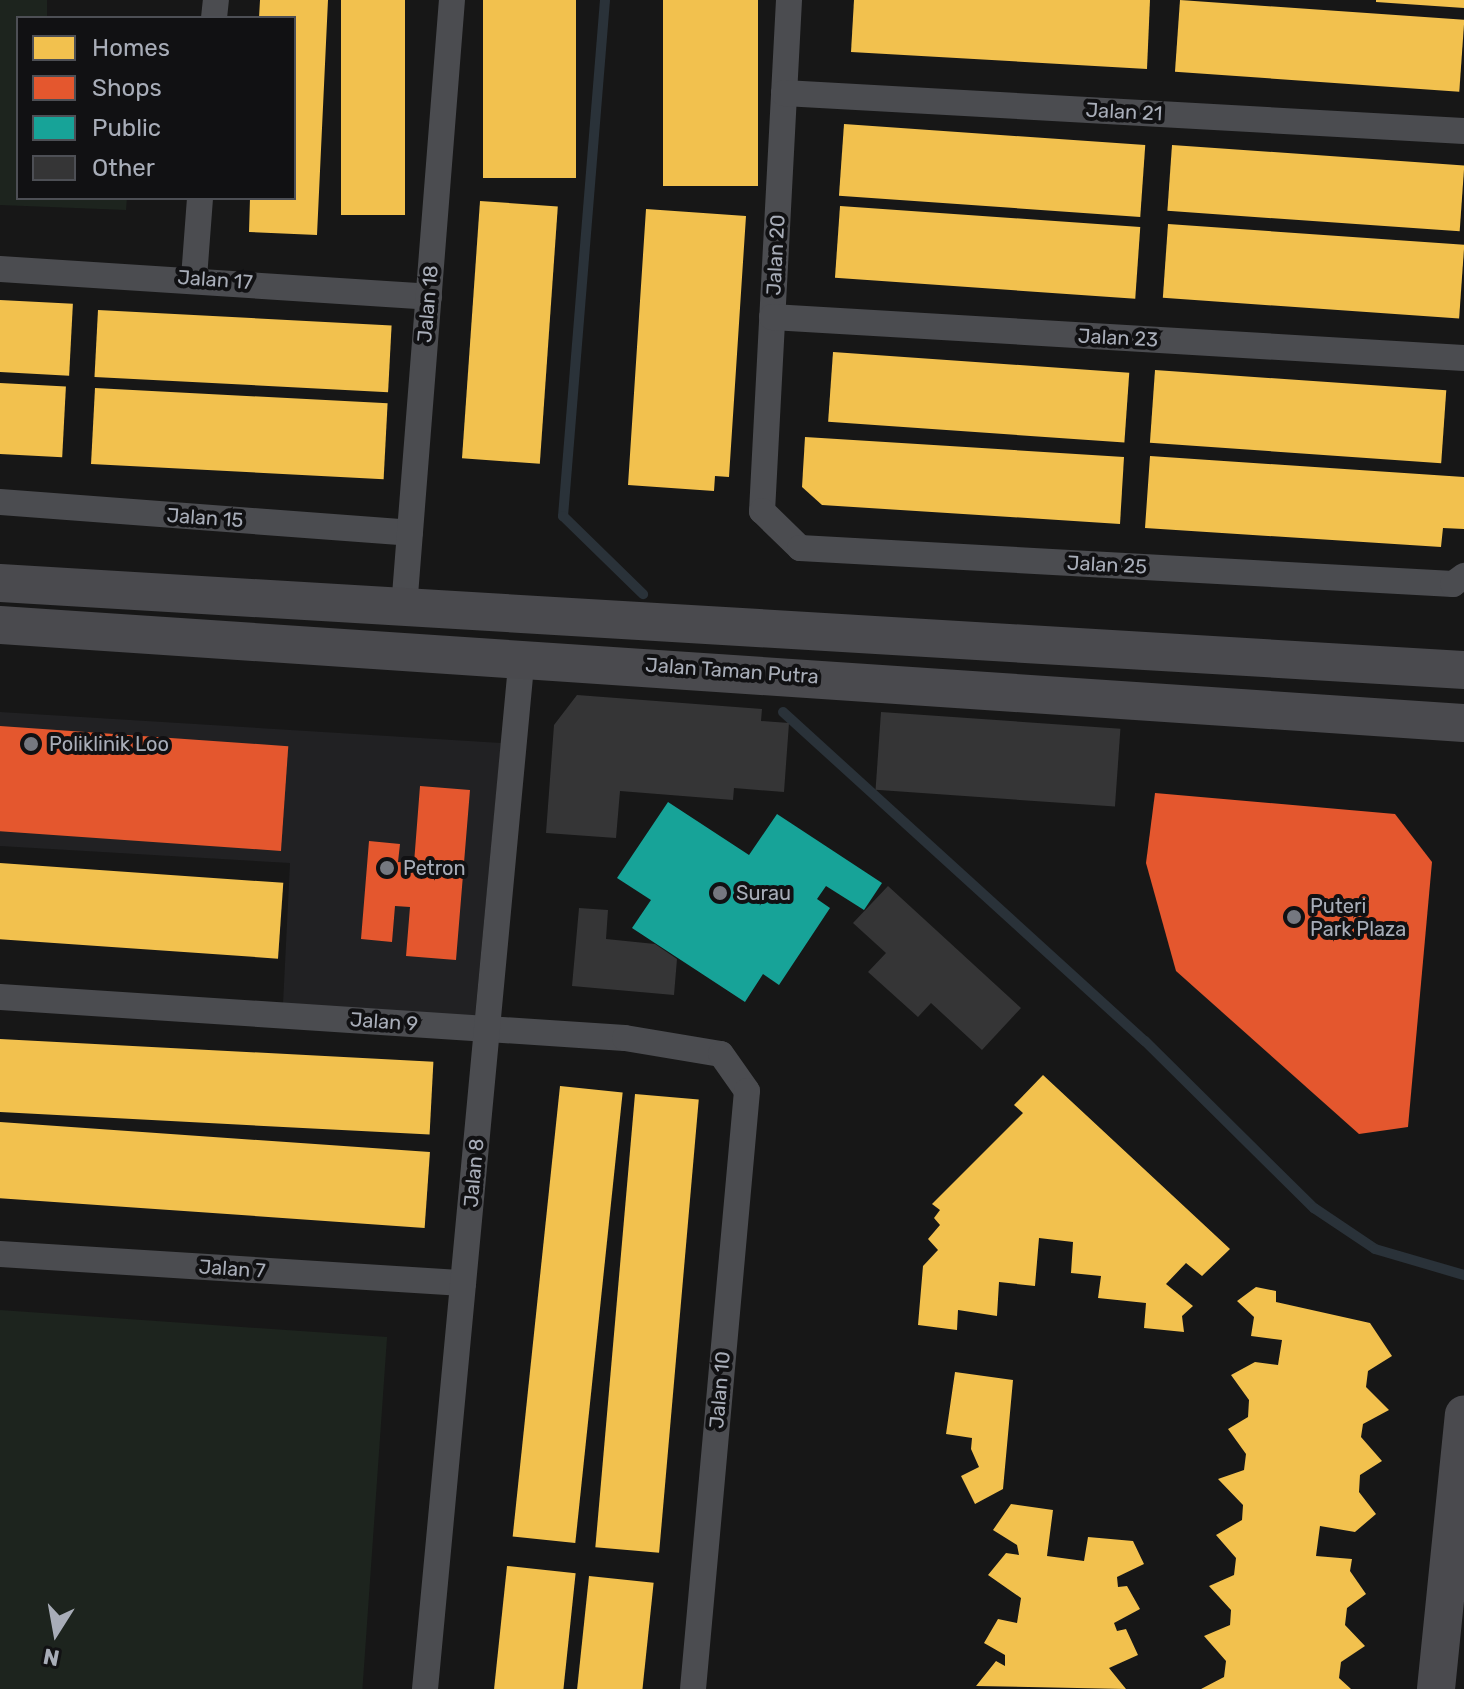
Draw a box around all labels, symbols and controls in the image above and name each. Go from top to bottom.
legend [16,16,296,200]
text: Homes [92,34,170,62]
text: Shops [92,74,162,102]
street label: Jalan 21 [1085,98,1163,126]
text: Public [92,114,161,142]
text: Other [92,154,155,182]
street label: Jalan 20 [762,214,790,296]
street label: Jalan 18 [413,264,443,344]
street label: Jalan 17 [177,265,253,295]
street label: Jalan 23 [1077,324,1159,352]
street label: Jalan 15 [166,503,244,533]
street label: Jalan 25 [1066,551,1148,579]
street label: Jalan Taman Putra [644,653,820,689]
place label: Poliklinik Loo [49,732,169,756]
marker: Poliklinik Loo [20,733,42,755]
place label: Petron [403,856,466,880]
marker: Petron [378,859,396,877]
place label: Surau [736,881,791,905]
marker: Surau [711,884,729,902]
place label: Puteri Park Plaza [1310,894,1406,941]
marker: Puteri Park Plaza [1285,908,1303,926]
street label: Jalan 9 [349,1008,419,1036]
street label: Jalan 8 [459,1137,489,1209]
street label: Jalan 7 [198,1255,266,1283]
street label: Jalan 10 [705,1350,735,1430]
north arrow [16,1593,96,1673]
text: N [41,1642,62,1672]

